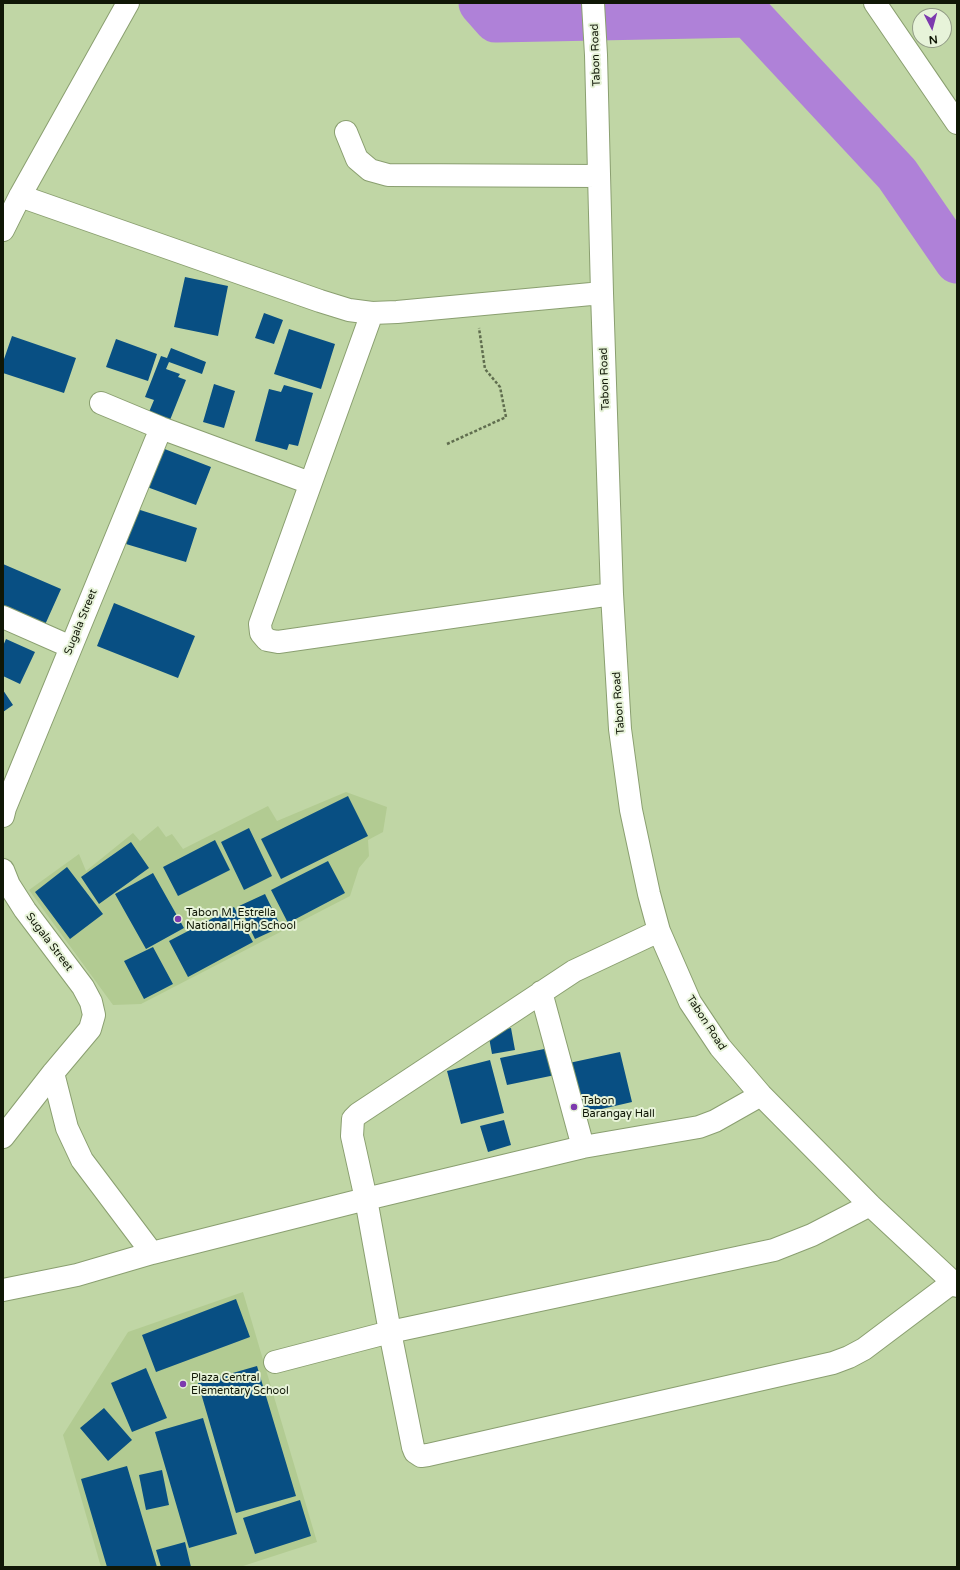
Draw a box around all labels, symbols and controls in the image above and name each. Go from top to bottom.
north arrow [912,8,952,48]
street label: Tabon Road [588,23,604,87]
text: N [928,33,938,46]
street label: Tabon Road [597,347,613,411]
street label: Sugala Street [62,587,100,657]
street label: Tabon Road [610,671,628,735]
place label: Tabon M. Estrella National High School [186,906,296,932]
street label: Sugala Street [23,910,75,974]
marker: Tabon M. Estrella National High School [173,914,183,924]
street label: Tabon Road [683,993,729,1053]
place label: Tabon Barangay Hall [582,1094,655,1120]
marker: Tabon Barangay Hall [569,1102,579,1112]
place label: Plaza Central Elementary School [191,1371,289,1397]
marker: Plaza Central Elementary School [178,1379,188,1389]

